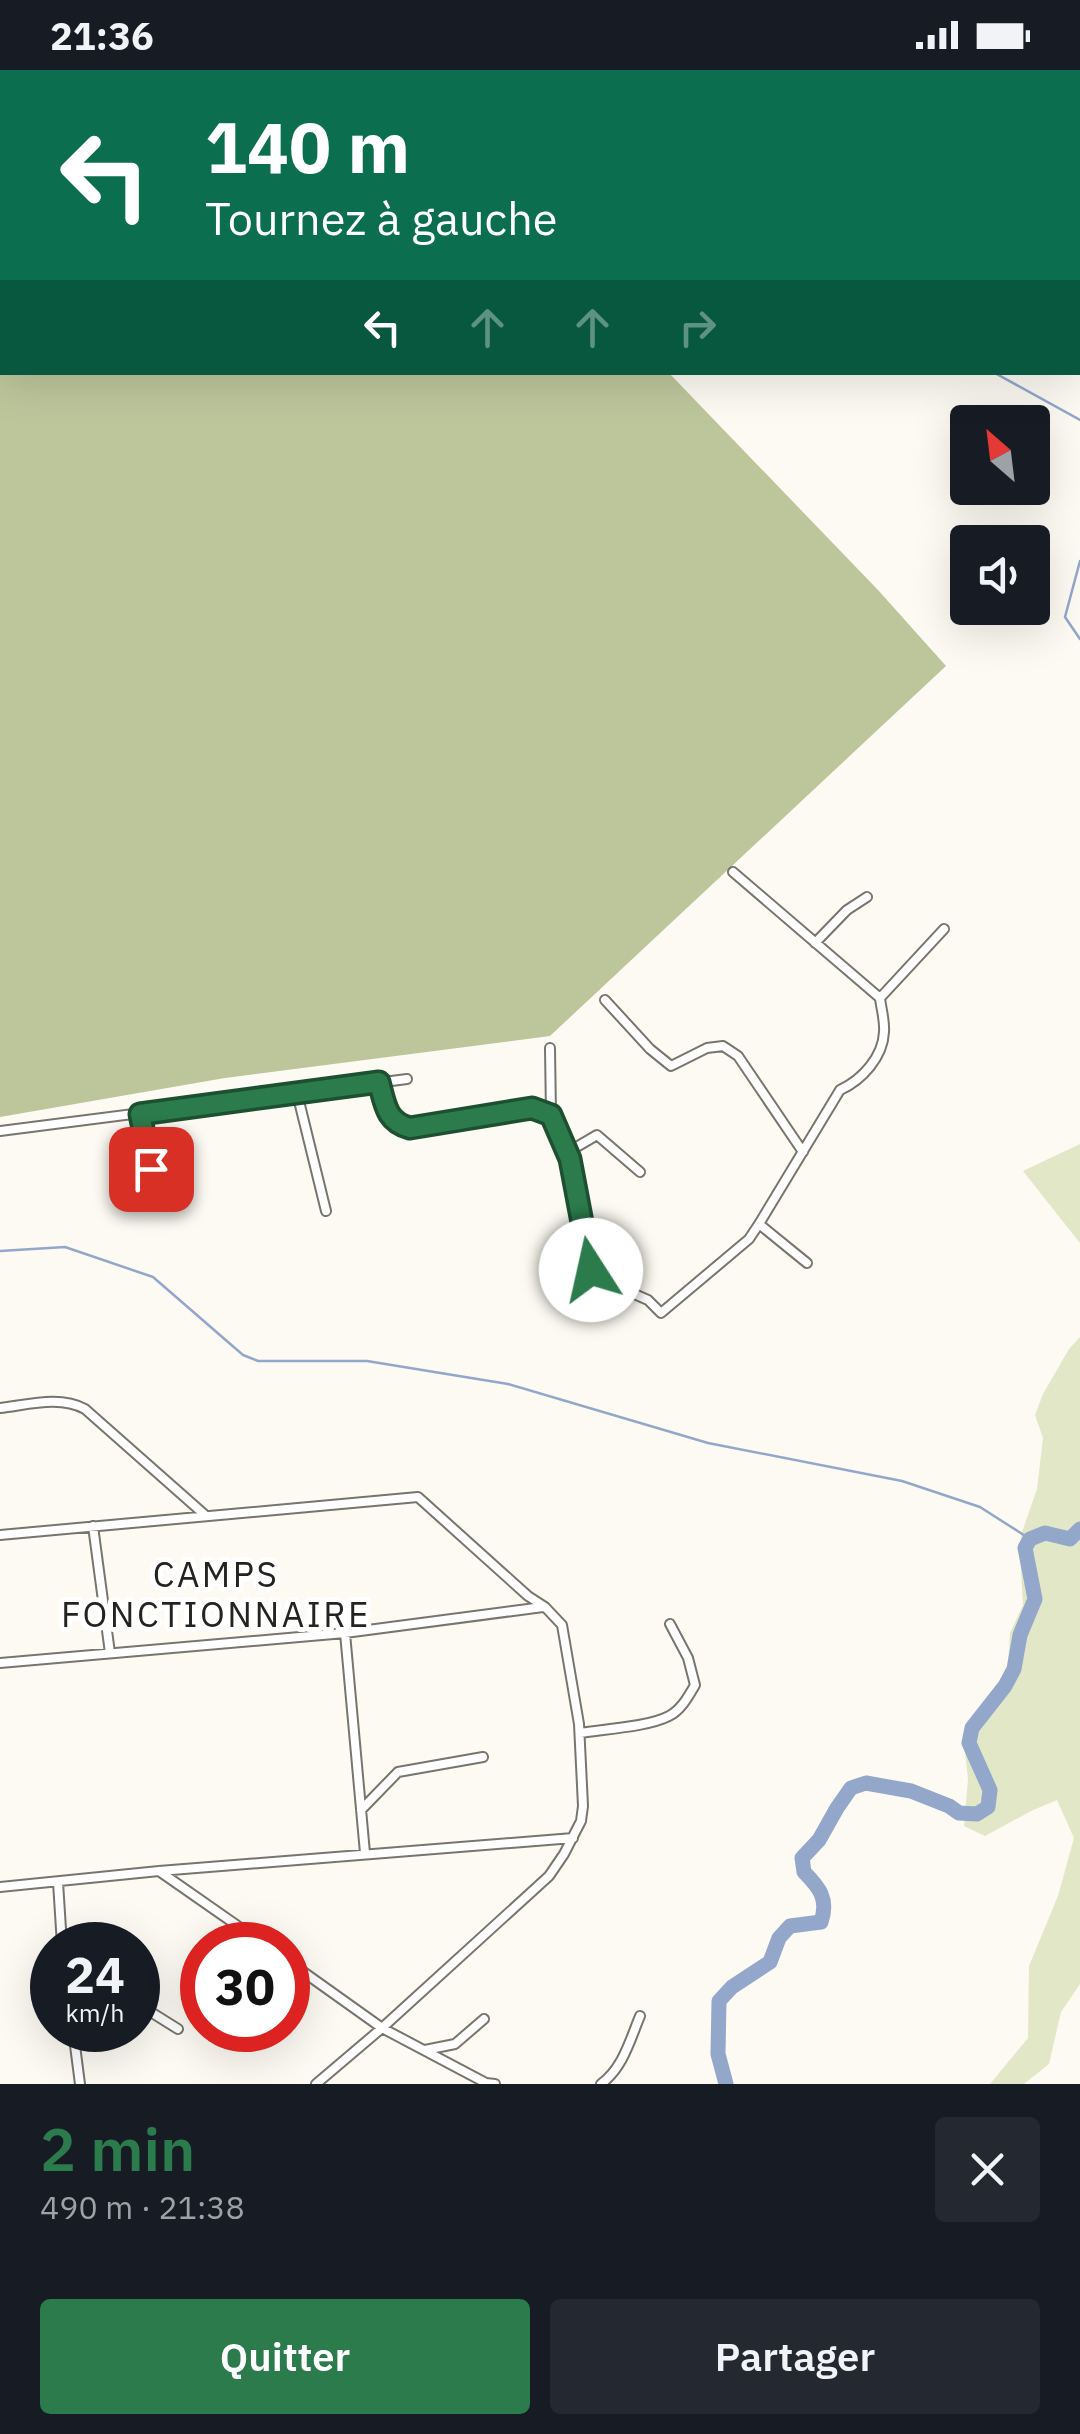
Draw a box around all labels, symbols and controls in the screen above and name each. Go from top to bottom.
text: 21:36 [50,11,154,60]
text: 140 m [205,101,410,192]
icon: left [40,110,170,240]
text: Tournez à gauche [205,189,557,247]
icon: left [355,300,410,355]
icon: ahead [460,300,515,355]
icon: ahead [565,300,620,355]
icon: right [670,300,725,355]
north arrow [950,405,1050,505]
map controls [950,405,1050,625]
button: sound [950,525,1050,625]
pin [109,1127,194,1212]
icon: arrive [124,1142,179,1197]
position arrow [539,1218,643,1322]
district label: CAMPS FONCTIONNAIRE [61,1551,371,1637]
speed limit sign: 30 [180,1922,310,2052]
text: 24 [65,1942,125,2007]
text: km/h [66,1996,124,2029]
text: 2 min [40,2109,195,2188]
button: close [935,2117,1040,2222]
text: 490 m · 21:38 [40,2186,245,2228]
button: Quitter [40,2299,530,2414]
button: Partager [550,2299,1040,2414]

